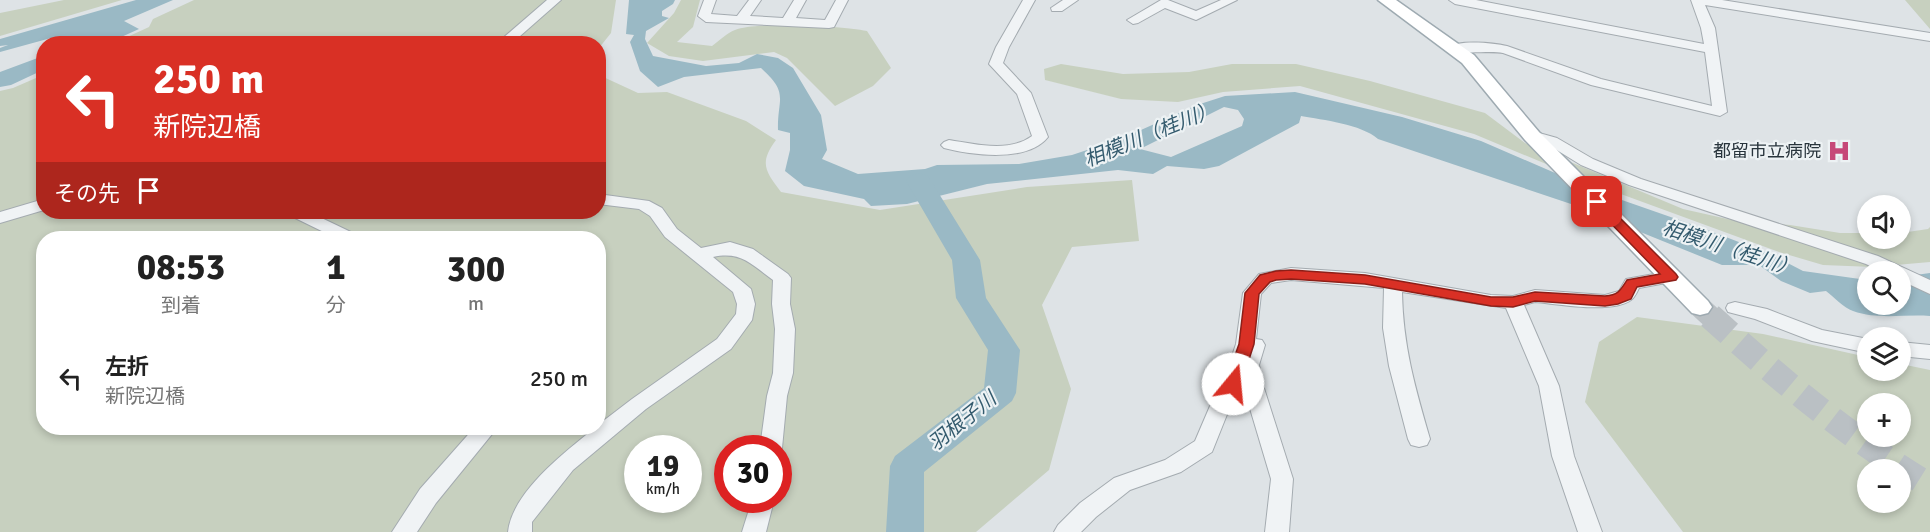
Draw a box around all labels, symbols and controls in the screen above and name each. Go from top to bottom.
text: 250 m [153,54,264,105]
icon: left [54,60,132,138]
water label: 相模川（桂川） [1081,97,1220,172]
text: 新院辺橋 [153,111,261,144]
hospital icon: 都留市立病院 [1826,138,1852,164]
place label: 都留市立病院 [1713,140,1821,162]
icon: arrive [132,174,165,207]
pin [1571,176,1622,227]
text: その先 [54,180,120,207]
icon: arrive [1580,185,1613,218]
map controls [1857,195,1911,513]
button: sound [1857,195,1911,249]
water label: 相模川（桂川） [1659,215,1800,282]
text: 08:53 [137,245,225,290]
text: 1 [326,245,346,290]
text: 300 [447,247,505,292]
button: search [1857,261,1911,315]
text: m [468,291,484,316]
text: 到着 [161,293,201,318]
text: 分 [326,293,346,318]
button: layers [1857,327,1911,381]
position arrow [1201,352,1265,416]
text: 左折 [105,353,149,380]
icon: left [54,362,87,395]
text: 250 m [530,365,588,392]
text: 新院辺橋 [105,384,185,409]
water label: 羽根子川 [923,385,1003,456]
button: + [1857,393,1911,447]
speed limit sign: 30 [714,435,792,513]
text: 19 [647,448,679,485]
button: − [1857,459,1911,513]
text: km/h [646,480,680,498]

